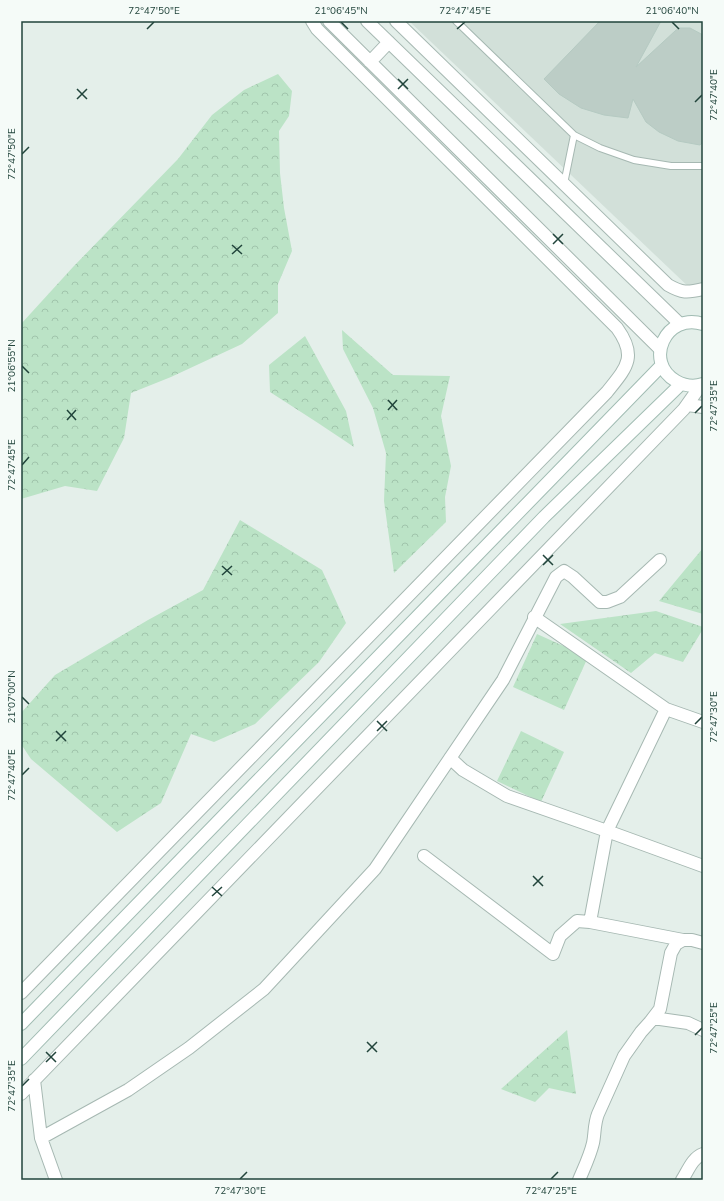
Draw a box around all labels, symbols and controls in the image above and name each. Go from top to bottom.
text: 72°47'50"E [128,4,180,18]
text: 21°06'45"N [314,4,368,18]
text: 72°47'45"E [439,4,491,18]
text: 21°06'40"N [645,4,699,18]
text: 72°47'40"E [707,69,721,121]
text: 72°47'50"E [5,128,19,180]
text: 21°06'55"N [5,339,19,393]
text: 72°47'35"E [707,380,721,432]
text: 72°47'45"E [5,439,19,491]
text: 21°07'00"N [5,670,19,724]
text: 72°47'30"E [707,691,721,743]
text: 72°47'40"E [5,749,19,801]
text: 72°47'25"E [707,1002,721,1054]
text: 72°47'35"E [5,1060,19,1112]
text: 72°47'30"E [214,1184,266,1198]
text: 72°47'25"E [525,1184,577,1198]

